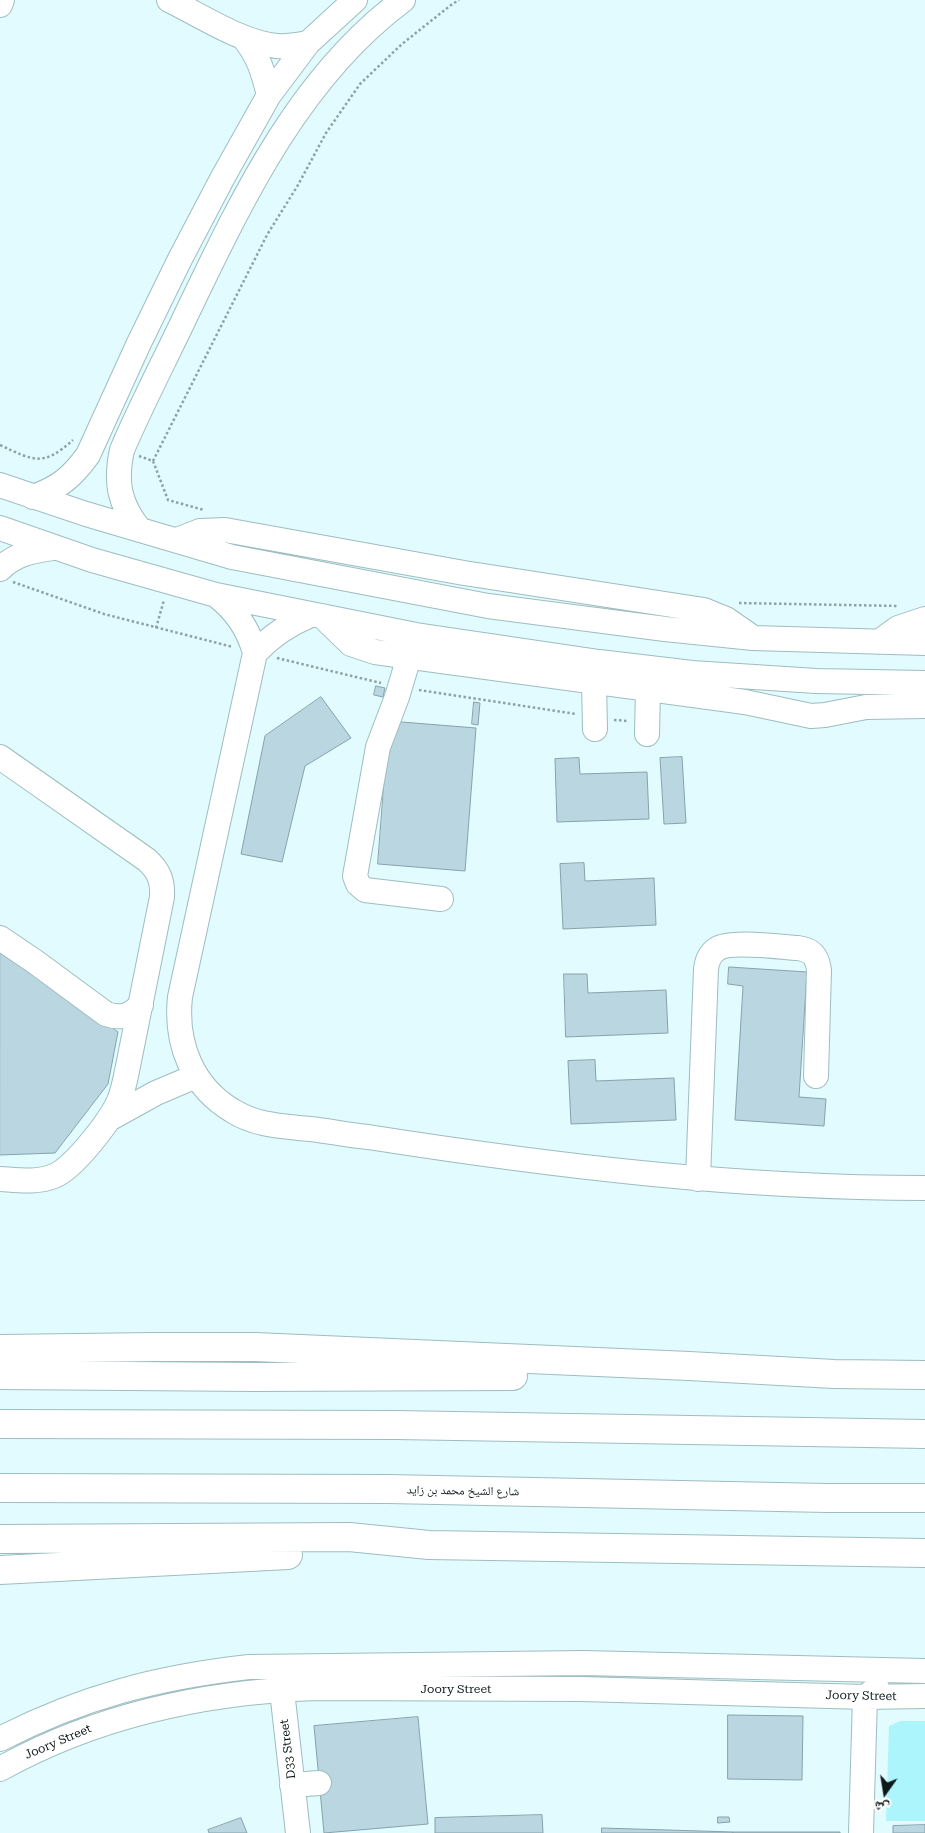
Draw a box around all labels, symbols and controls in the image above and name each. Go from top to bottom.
street label: شارع الشيخ محمد بن زايد [407,1483,519,1499]
street label: Joory Street [420,1682,492,1696]
street label: Joory Street [825,1688,897,1704]
street label: D33 Street [277,1718,299,1780]
street label: Joory Street [22,1721,94,1763]
north arrow [860,1768,910,1818]
text: ش [873,1798,891,1817]

